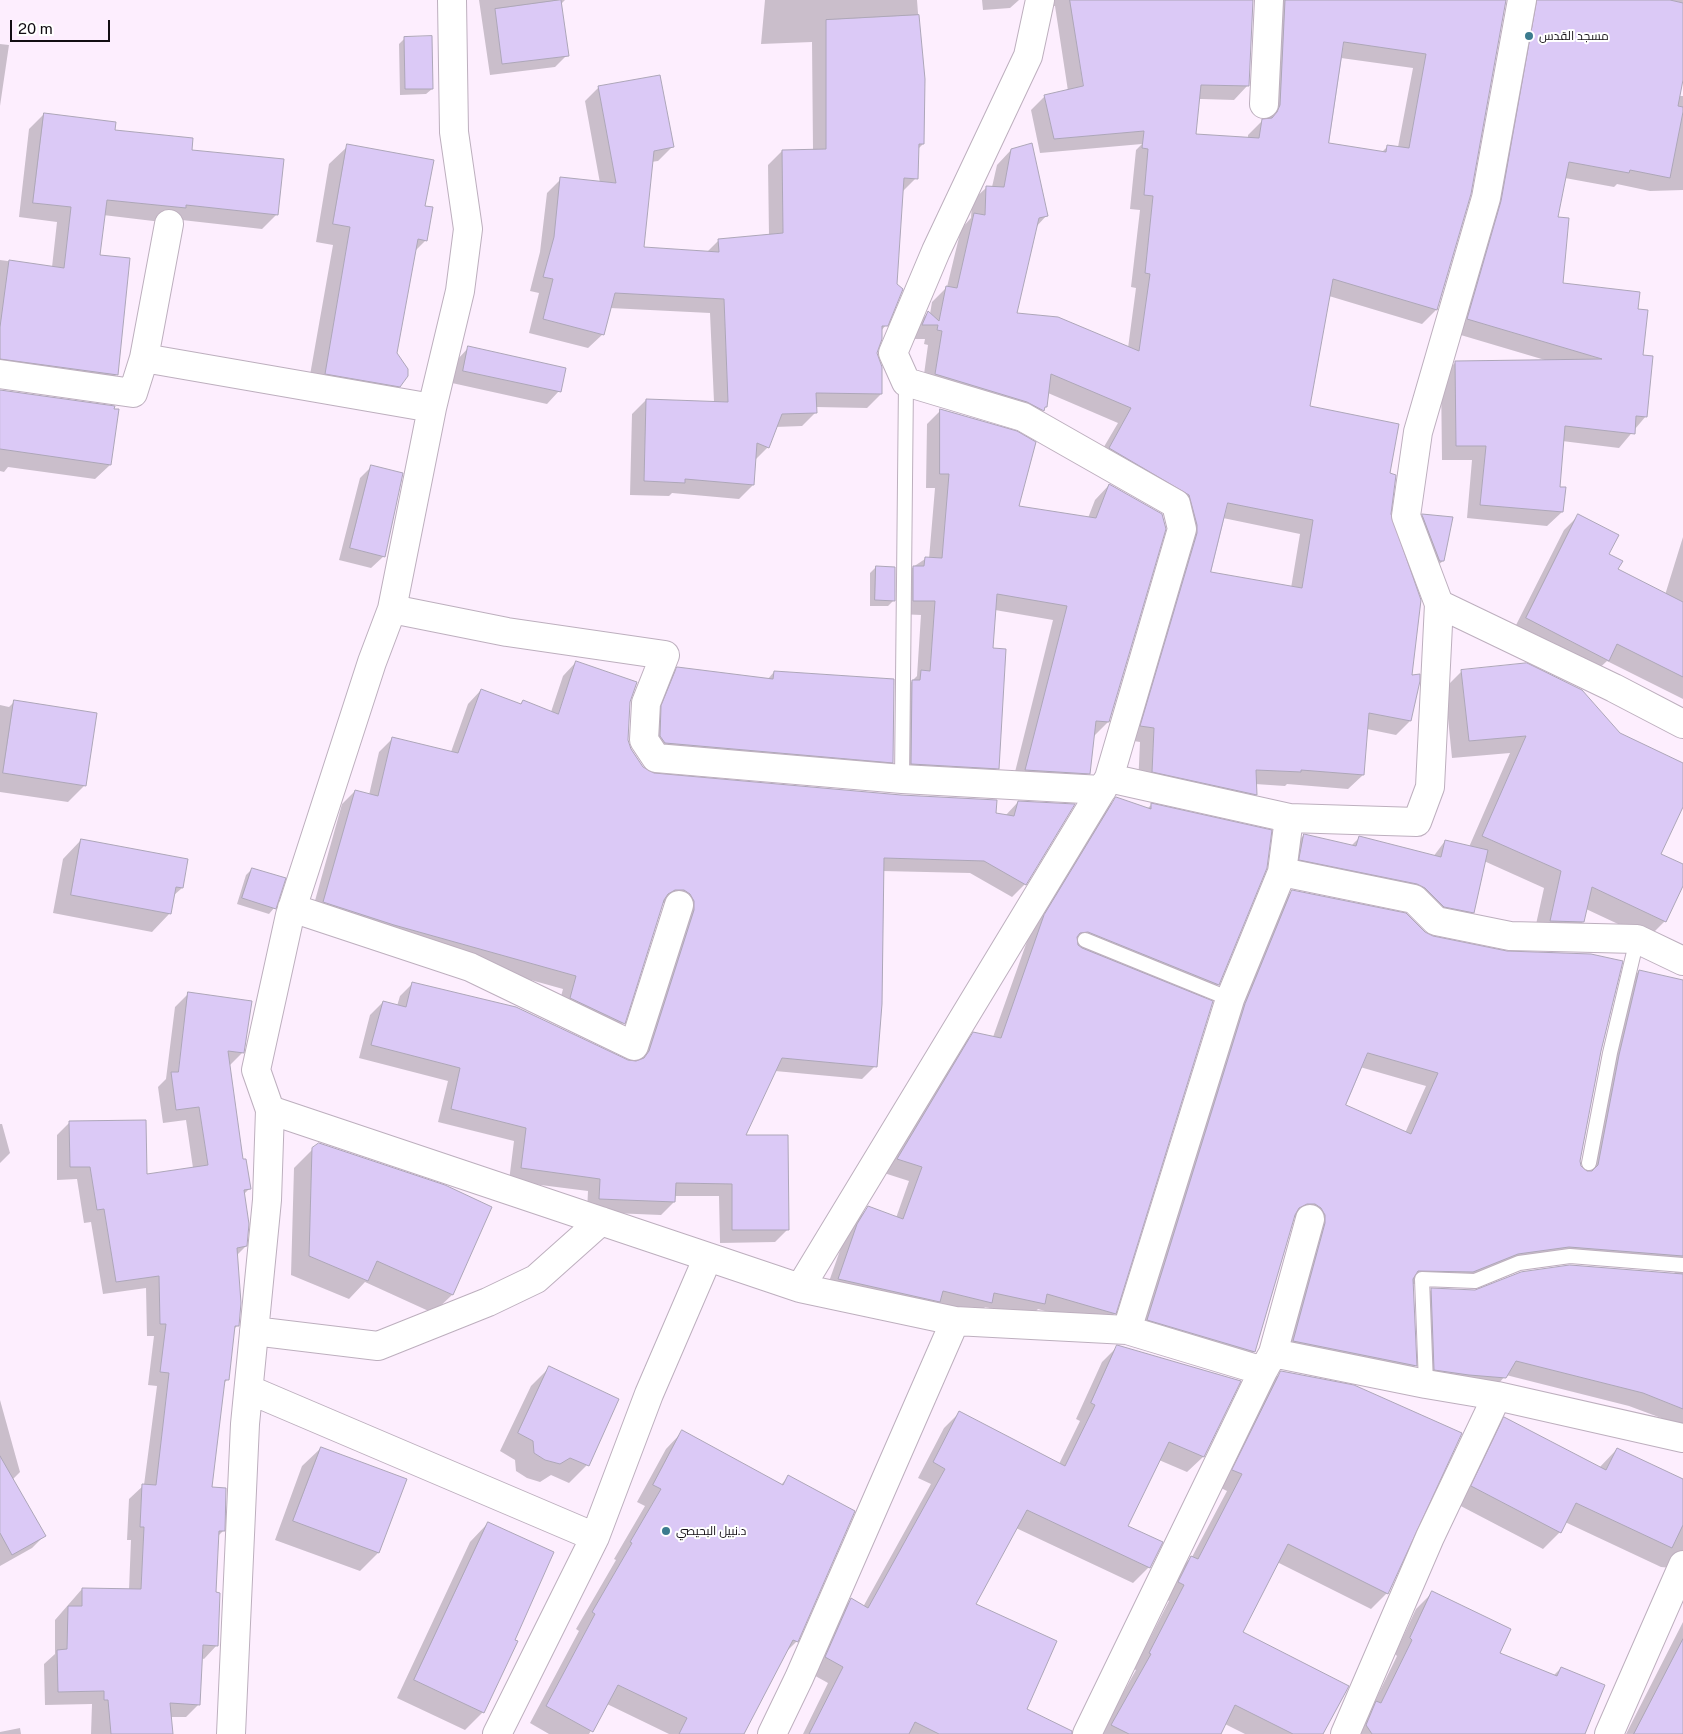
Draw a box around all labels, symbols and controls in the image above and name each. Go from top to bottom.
scale bar [12,10,112,42]
text: 20 m [18,20,53,37]
place label: مسجد القدس [1539,29,1609,43]
marker: مسجد القدس [1523,30,1535,42]
place label: د.نبيل البحيصي [676,1524,746,1538]
marker: د.نبيل البحيصي [660,1525,672,1537]

